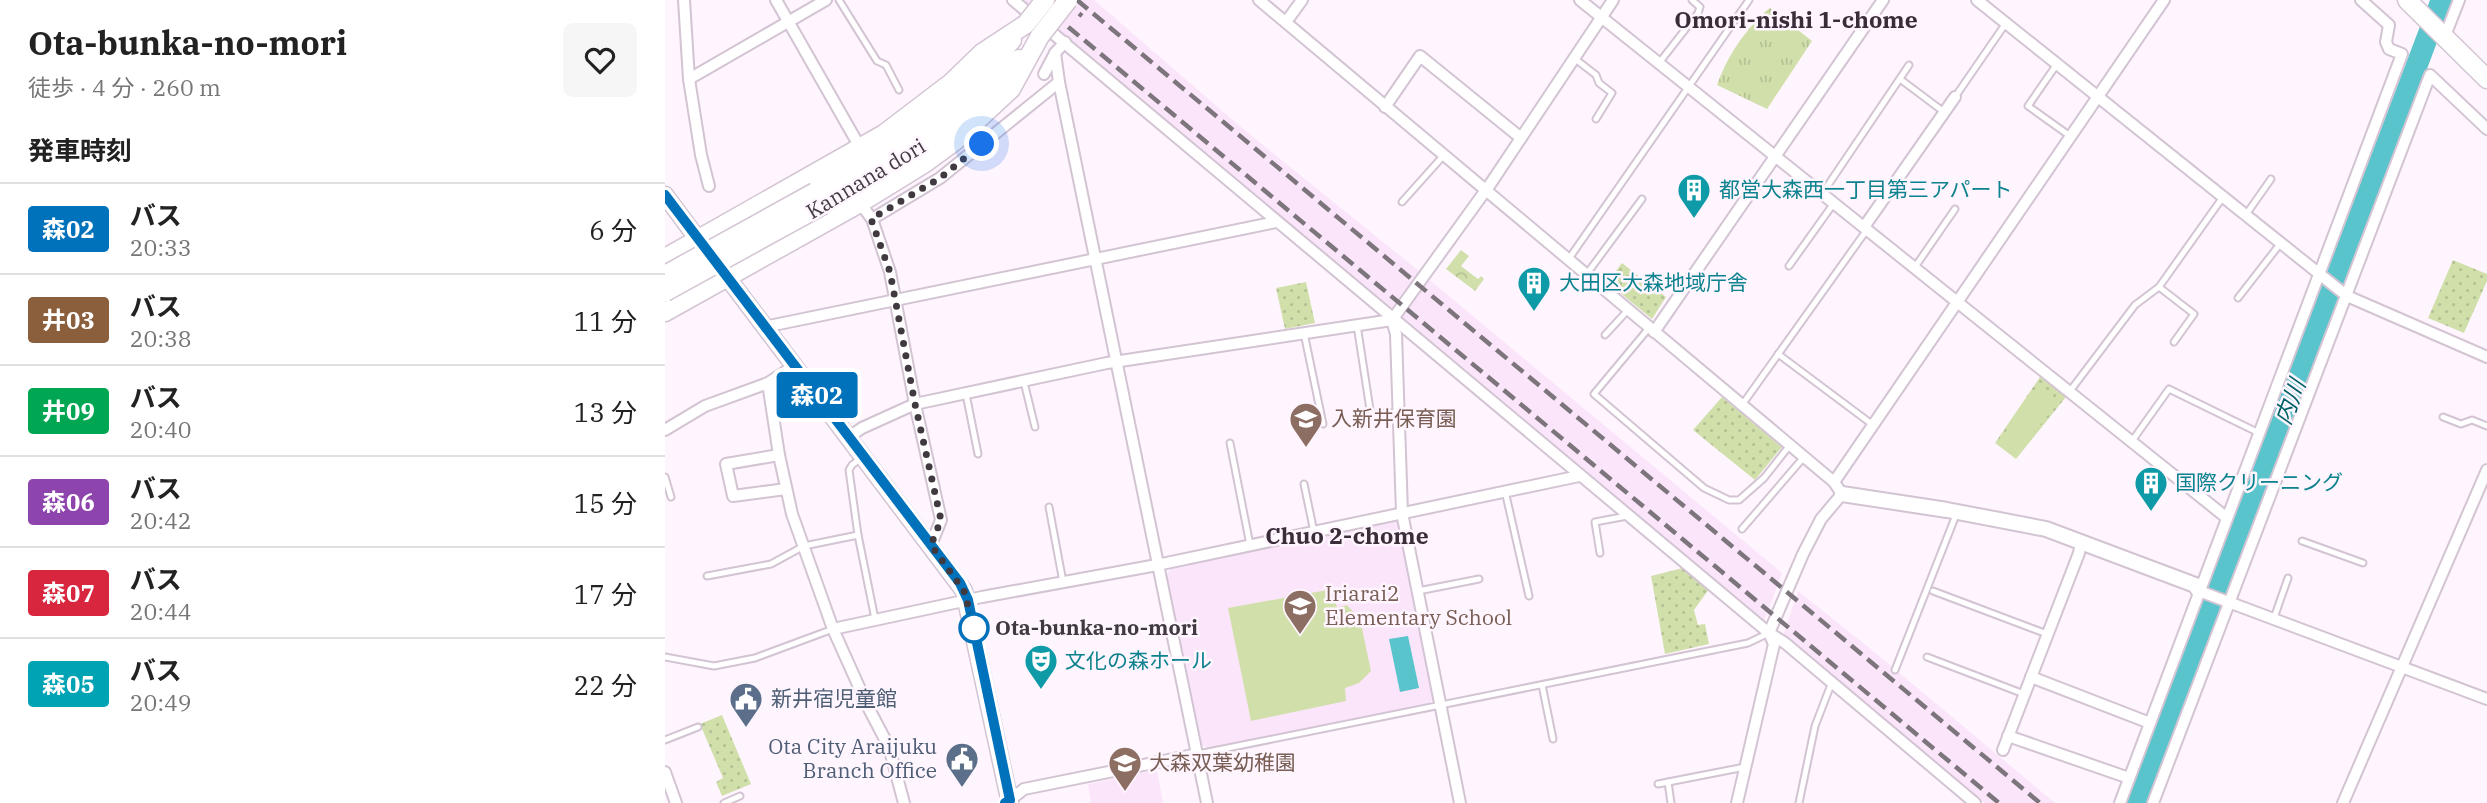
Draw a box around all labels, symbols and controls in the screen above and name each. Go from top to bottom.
district label: Omori-nishi 1-chome [1674,4,1918,34]
text: Ota-bunka-no-mori [28,21,347,64]
button: heart [563,23,637,97]
text: 徒歩 · 4 分 · 260 m [28,72,221,102]
your location [964,126,999,161]
street label: Kannana dori [801,131,930,225]
text: 発車時刻 [28,133,132,167]
building icon: 都営大森西一丁目第三アパート [1675,171,1713,220]
place label: 都営大森西一丁目第三アパート [1719,175,2013,203]
text: バス [130,198,182,232]
text: 森02 [42,213,95,245]
text: 6 分 [589,213,637,247]
text: 20:33 [130,232,192,262]
building icon: 大田区大森地域庁舎 [1515,264,1553,313]
place label: 大田区大森地域庁舎 [1559,268,1748,296]
text: バス [130,289,182,323]
text: 井03 [42,304,95,336]
text: 11 分 [574,304,637,338]
text: 20:38 [130,323,192,353]
line badge: 森02 [777,372,857,418]
water label: 内川 [2267,372,2312,428]
text: 森02 [791,379,843,411]
text: バス [130,380,182,414]
text: 井09 [42,395,95,427]
text: 13 分 [574,395,637,429]
school or university icon: 入新井保育園 [1287,400,1325,449]
place label: 入新井保育園 [1331,404,1457,432]
text: 20:40 [130,414,192,444]
building icon: 国際クリーニング [2132,464,2170,513]
place label: 国際クリーニング [2175,468,2343,496]
text: バス [130,471,182,505]
text: 森06 [42,486,95,518]
text: 15 分 [574,486,637,520]
text: 20:42 [130,505,192,535]
district label: Chuo 2-chome [1265,520,1429,550]
text: バス [130,562,182,596]
text: 森07 [42,577,95,609]
text: 17 分 [574,577,637,611]
place label: Iriarai2 Elementary School [1325,579,1512,631]
school or university icon: Iriarai2 Elementary School [1281,587,1319,636]
text: 20:44 [130,596,192,626]
marker: Ota-bunka-no-mori [959,613,989,643]
place label: Ota-bunka-no-mori [995,613,1198,641]
theatre icon: 文化の森ホール [1022,642,1060,691]
place label: 文化の森ホール [1065,646,1212,674]
text: バス [130,653,182,687]
text: 森05 [42,668,95,700]
text: 22 分 [574,668,637,702]
public building icon: 新井宿児童館 [727,680,765,729]
place label: 新井宿児童館 [771,684,897,712]
text: 20:49 [130,687,192,717]
place label: Ota City Araijuku Branch Office [768,732,937,784]
public building icon: Ota City Araijuku Branch Office [943,740,981,789]
school or university icon: 大森双葉幼稚園 [1106,744,1144,793]
place label: 大森双葉幼稚園 [1149,748,1296,776]

